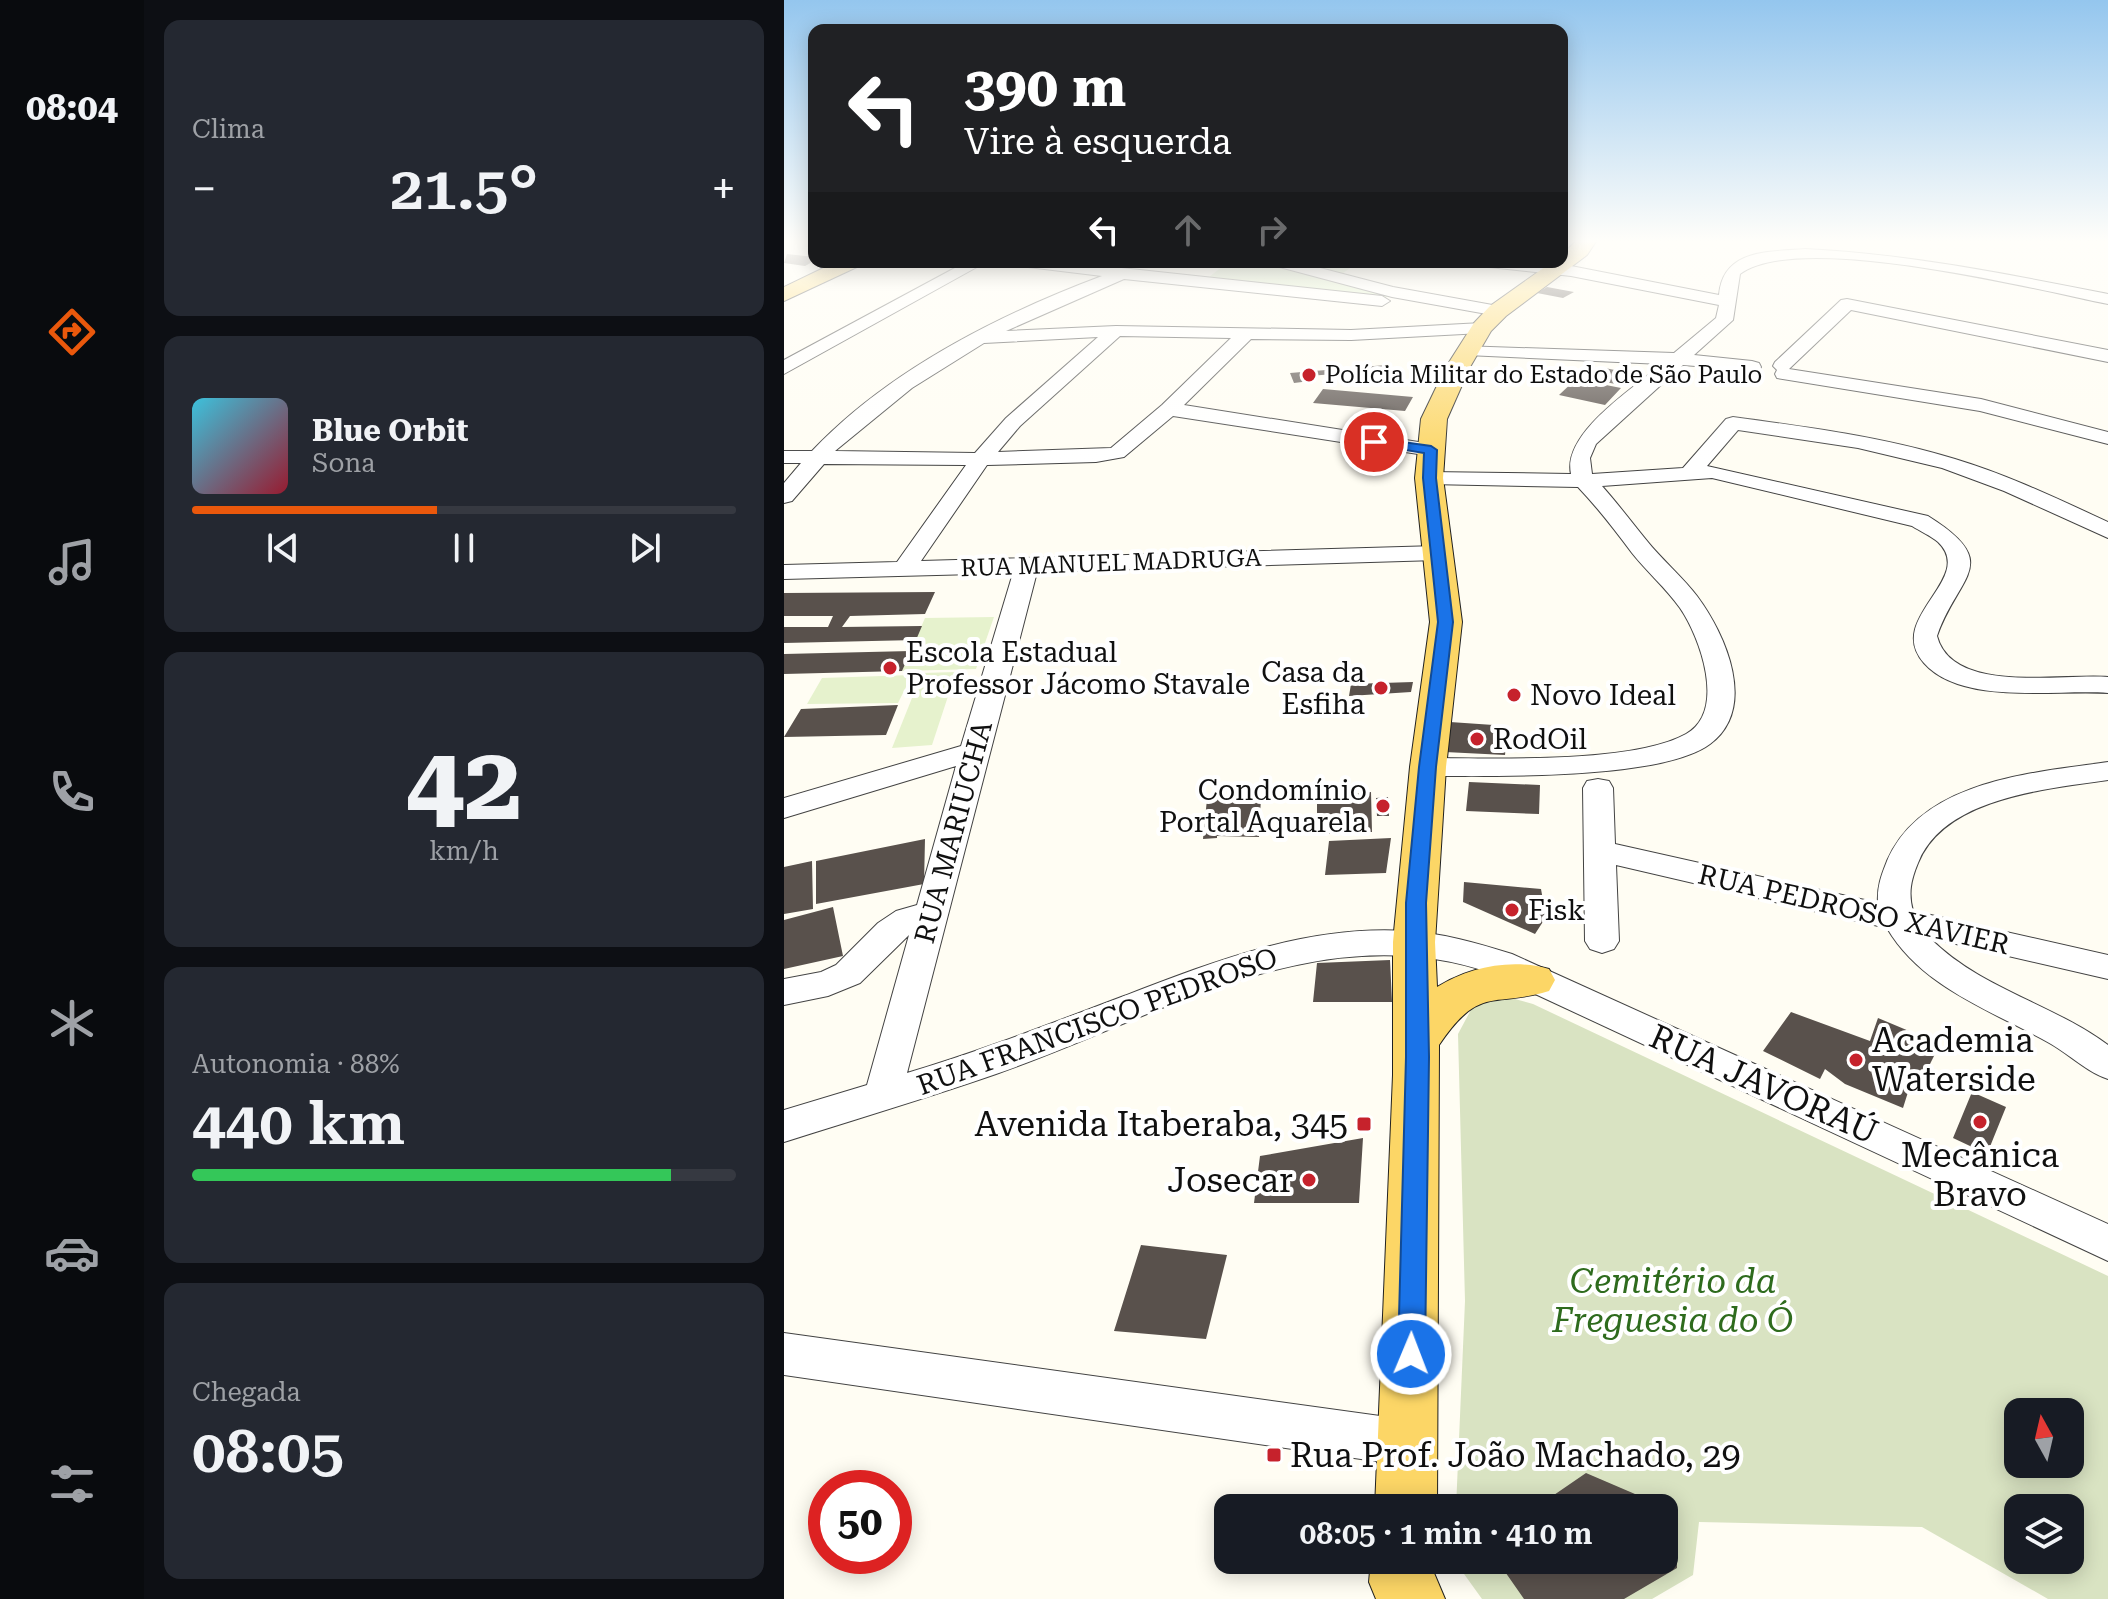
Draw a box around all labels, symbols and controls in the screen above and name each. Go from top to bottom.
text: 390 m [964,54,1126,120]
icon: left [832,56,936,160]
text: 08:04 [26,87,118,129]
text: Clima [192,114,265,144]
text: Vire à esquerda [964,121,1231,163]
text: 21.5° [390,153,538,224]
text: − [192,163,217,215]
text: + [711,163,736,215]
icon: left [1082,208,1126,252]
icon: ahead [1166,208,1210,252]
icon: right [1250,208,1294,252]
icon: directions [44,304,100,360]
place label: Polícia Militar do Estado de São Paulo [1325,361,1762,389]
marker: Polícia Militar do Estado de São Paulo [1300,366,1318,384]
pin [1340,408,1408,476]
text: Blue Orbit [312,413,468,448]
icon: arrive [1352,420,1396,464]
text: Sona [312,448,375,478]
icon: previous [261,526,305,570]
icon: pause [442,526,486,570]
icon: next [623,526,667,570]
icon: music [44,534,100,590]
street label: RUA MANUEL MADRUGA [960,544,1262,582]
place label: Escola Estadual Professor Jácomo Stavale [906,636,1250,701]
place label: Casa da Esfiha [1261,656,1365,721]
marker: Escola Estadual Professor Jácomo Stavale [881,659,899,677]
marker: Casa da Esfiha [1372,679,1390,697]
place label: Novo Ideal [1530,679,1676,712]
marker: Novo Ideal [1505,686,1523,704]
street label: RUA MARIUCHA [908,717,999,947]
text: 42 [406,723,522,844]
place label: RodOil [1493,723,1587,756]
marker: RodOil [1468,730,1486,748]
icon: phone [44,764,100,820]
place label: Condomínio Portal Aquarela [1159,774,1367,839]
marker: Condomínio Portal Aquarela [1374,797,1392,815]
text: km/h [429,836,499,866]
street label: RUA PEDROSO XAVIER [1695,858,2013,961]
place label: Fisk [1528,894,1585,927]
marker: Fisk [1503,901,1521,919]
street label: RUA FRANCISCO PEDROSO [913,941,1282,1102]
icon: climate [44,995,100,1051]
street label: RUA JAVORAÚ [1644,1016,1884,1152]
place label: Academia Waterside [1872,1020,2036,1099]
text: Autonomia · 88% [192,1049,399,1079]
marker: Academia Waterside [1847,1051,1865,1069]
text: 440 km [192,1088,405,1159]
place label: Avenida Itaberaba, 345 [974,1104,1348,1144]
marker: Mecânica Bravo [1971,1113,1989,1131]
marker: Avenida Itaberaba, 345 [1355,1115,1373,1133]
place label: Mecânica Bravo [1901,1135,2059,1214]
place label: Josecar [1167,1160,1293,1200]
marker: Josecar [1300,1171,1318,1189]
icon: car [44,1225,100,1281]
park label: Cemitério da Freguesia do Ó [1551,1261,1794,1340]
position arrow [1369,1312,1453,1396]
text: Chegada [192,1377,301,1407]
north arrow [2004,1398,2084,1478]
map controls [2004,1398,2084,1574]
text: 08:05 [192,1416,344,1487]
place label: Rua Prof. João Machado, 29 [1290,1435,1741,1475]
marker: Rua Prof. João Machado, 29 [1265,1446,1283,1464]
icon: filters [44,1456,100,1512]
speed limit sign: 50 [808,1470,912,1574]
button: layers [2004,1494,2084,1574]
text: 08:05 · 1 min · 410 m [1300,1516,1592,1551]

